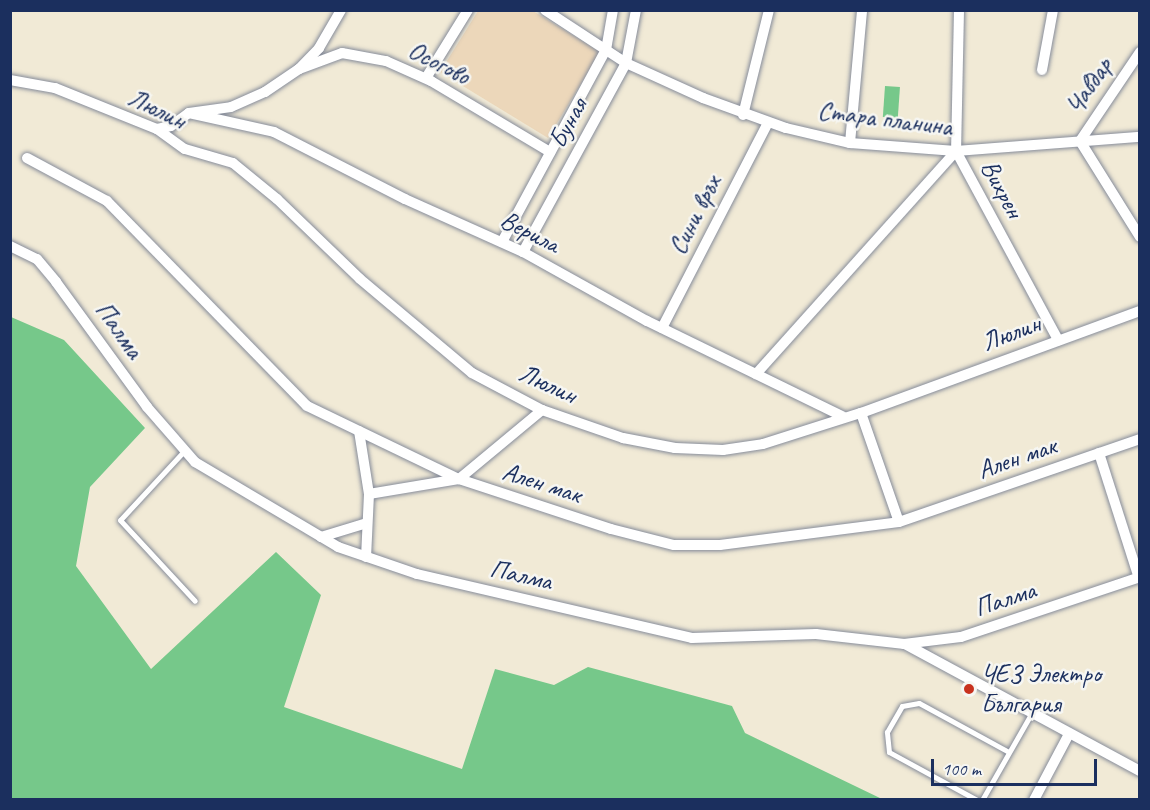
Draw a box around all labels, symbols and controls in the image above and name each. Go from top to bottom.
street label: Осогово [403,34,475,92]
street label: Чавдар [1059,52,1119,120]
street label: Люлин [123,81,191,137]
street label: Буная [542,93,594,153]
street label: Стара планина [815,95,955,143]
street label: Вихрен [974,155,1030,223]
street label: Сини връх [662,170,728,260]
street label: Верила [495,204,565,260]
street label: Палма [88,296,150,364]
street label: Люлин [977,308,1045,358]
street label: Люлин [514,357,582,411]
street label: Ален мак [973,430,1061,486]
street label: Ален мак [498,456,586,510]
street label: Палма [487,553,555,597]
street label: Палма [970,574,1040,624]
place label: ЧЕЗ Электро България [981,658,1101,720]
marker: ЧЕЗ Электро България [962,682,976,696]
scale bar [934,747,1100,785]
text: 100 m [942,758,981,780]

